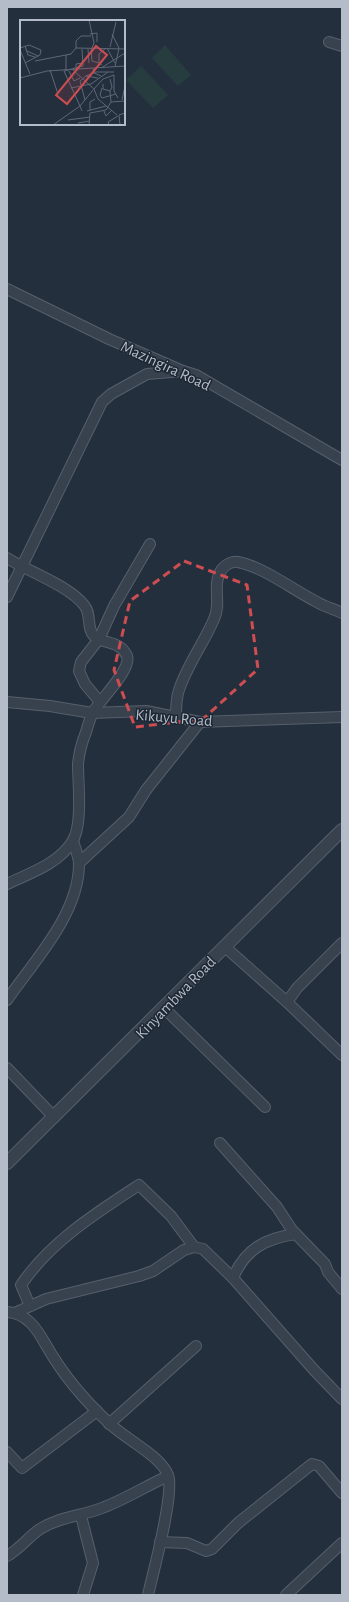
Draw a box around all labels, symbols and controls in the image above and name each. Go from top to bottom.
inset map [20,20,125,125]
street label: Mazingira Road [118,338,213,394]
street label: Kikuyu Road [135,707,213,730]
street label: Kinyambwa Road [133,953,220,1043]

